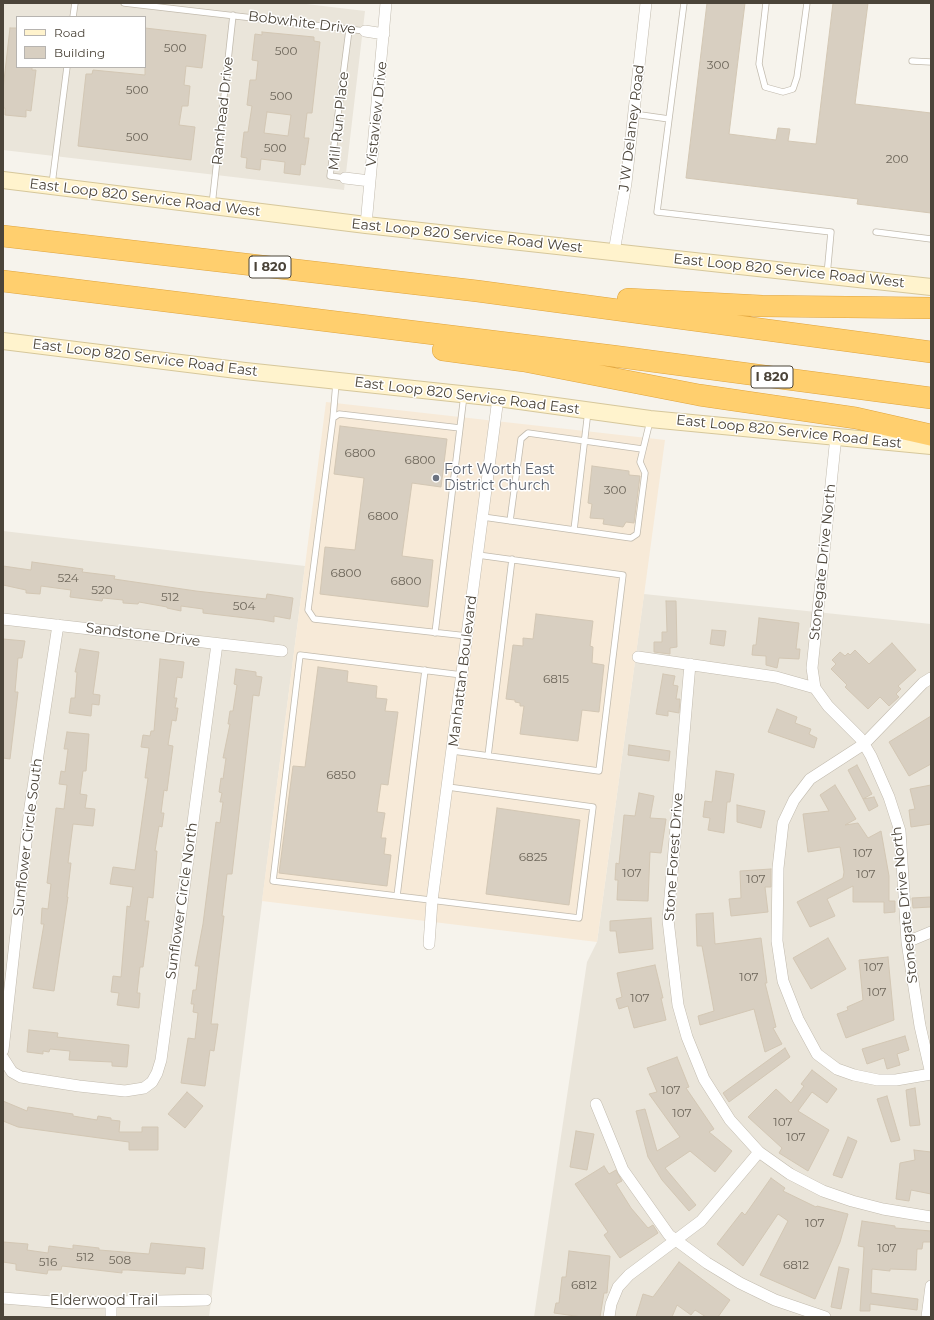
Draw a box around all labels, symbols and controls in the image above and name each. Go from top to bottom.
street label: Bobwhite Drive [247,8,357,38]
legend [16,16,146,68]
text: Road [54,25,85,40]
house number: 500 [164,41,186,55]
house number: 500 [275,44,297,58]
text: Building [54,45,105,60]
street label: Ramhead Drive [209,56,237,166]
house number: 300 [707,58,729,72]
street label: Vistaview Drive [363,60,391,168]
street label: J W Delaney Road [616,64,648,192]
street label: Mill Run Place [325,71,353,171]
house number: 500 [126,83,148,97]
house number: 500 [270,89,292,103]
house number: 500 [126,130,148,144]
house number: 500 [264,141,286,155]
house number: 200 [886,152,908,166]
street label: East Loop 820 Service Road West [29,175,261,221]
street label: East Loop 820 Service Road West [351,215,583,257]
street label: East Loop 820 Service Road West [673,250,905,292]
road number: I 820 [249,256,291,278]
street label: East Loop 820 Service Road East [31,336,259,380]
road number: I 820 [751,366,793,388]
street label: East Loop 820 Service Road East [353,374,581,418]
street label: East Loop 820 Service Road East [675,412,903,452]
house number: 6800 [345,446,375,460]
house number: 6800 [405,453,435,467]
place label: Fort Worth East District Church [444,462,555,494]
marker: Fort Worth East District Church [431,473,441,483]
house number: 300 [604,483,626,497]
street label: Stonegate Drive North [806,483,840,641]
house number: 6800 [368,509,398,523]
house number: 6800 [331,566,361,580]
house number: 524 [57,571,79,585]
house number: 6800 [391,574,421,588]
house number: 520 [91,583,113,597]
house number: 512 [161,590,179,604]
street label: Manhattan Boulevard [445,594,481,748]
house number: 504 [233,599,255,613]
street label: Sandstone Drive [85,620,201,650]
house number: 6815 [543,672,569,686]
street label: Sunflower Circle South [10,757,46,917]
house number: 6850 [326,768,356,782]
street label: Stone Forest Drive [661,792,687,922]
street label: Sunflower Circle North [163,821,201,981]
street label: Stonegate Drive North [888,826,922,984]
house number: 107 [853,846,873,860]
house number: 6825 [519,850,547,864]
house number: 107 [622,866,642,880]
house number: 107 [856,867,876,881]
house number: 107 [746,872,766,886]
house number: 107 [864,960,884,974]
house number: 107 [739,970,759,984]
house number: 107 [867,985,887,999]
house number: 107 [630,991,650,1005]
house number: 107 [661,1083,681,1097]
house number: 107 [672,1106,692,1120]
house number: 107 [773,1115,793,1129]
house number: 107 [786,1130,806,1144]
house number: 107 [805,1216,825,1230]
house number: 107 [877,1241,897,1255]
house number: 512 [76,1250,94,1264]
house number: 508 [109,1253,131,1267]
house number: 516 [39,1255,57,1269]
house number: 6812 [783,1258,809,1272]
house number: 6812 [571,1278,597,1292]
street label: Elderwood Trail [50,1293,158,1309]

